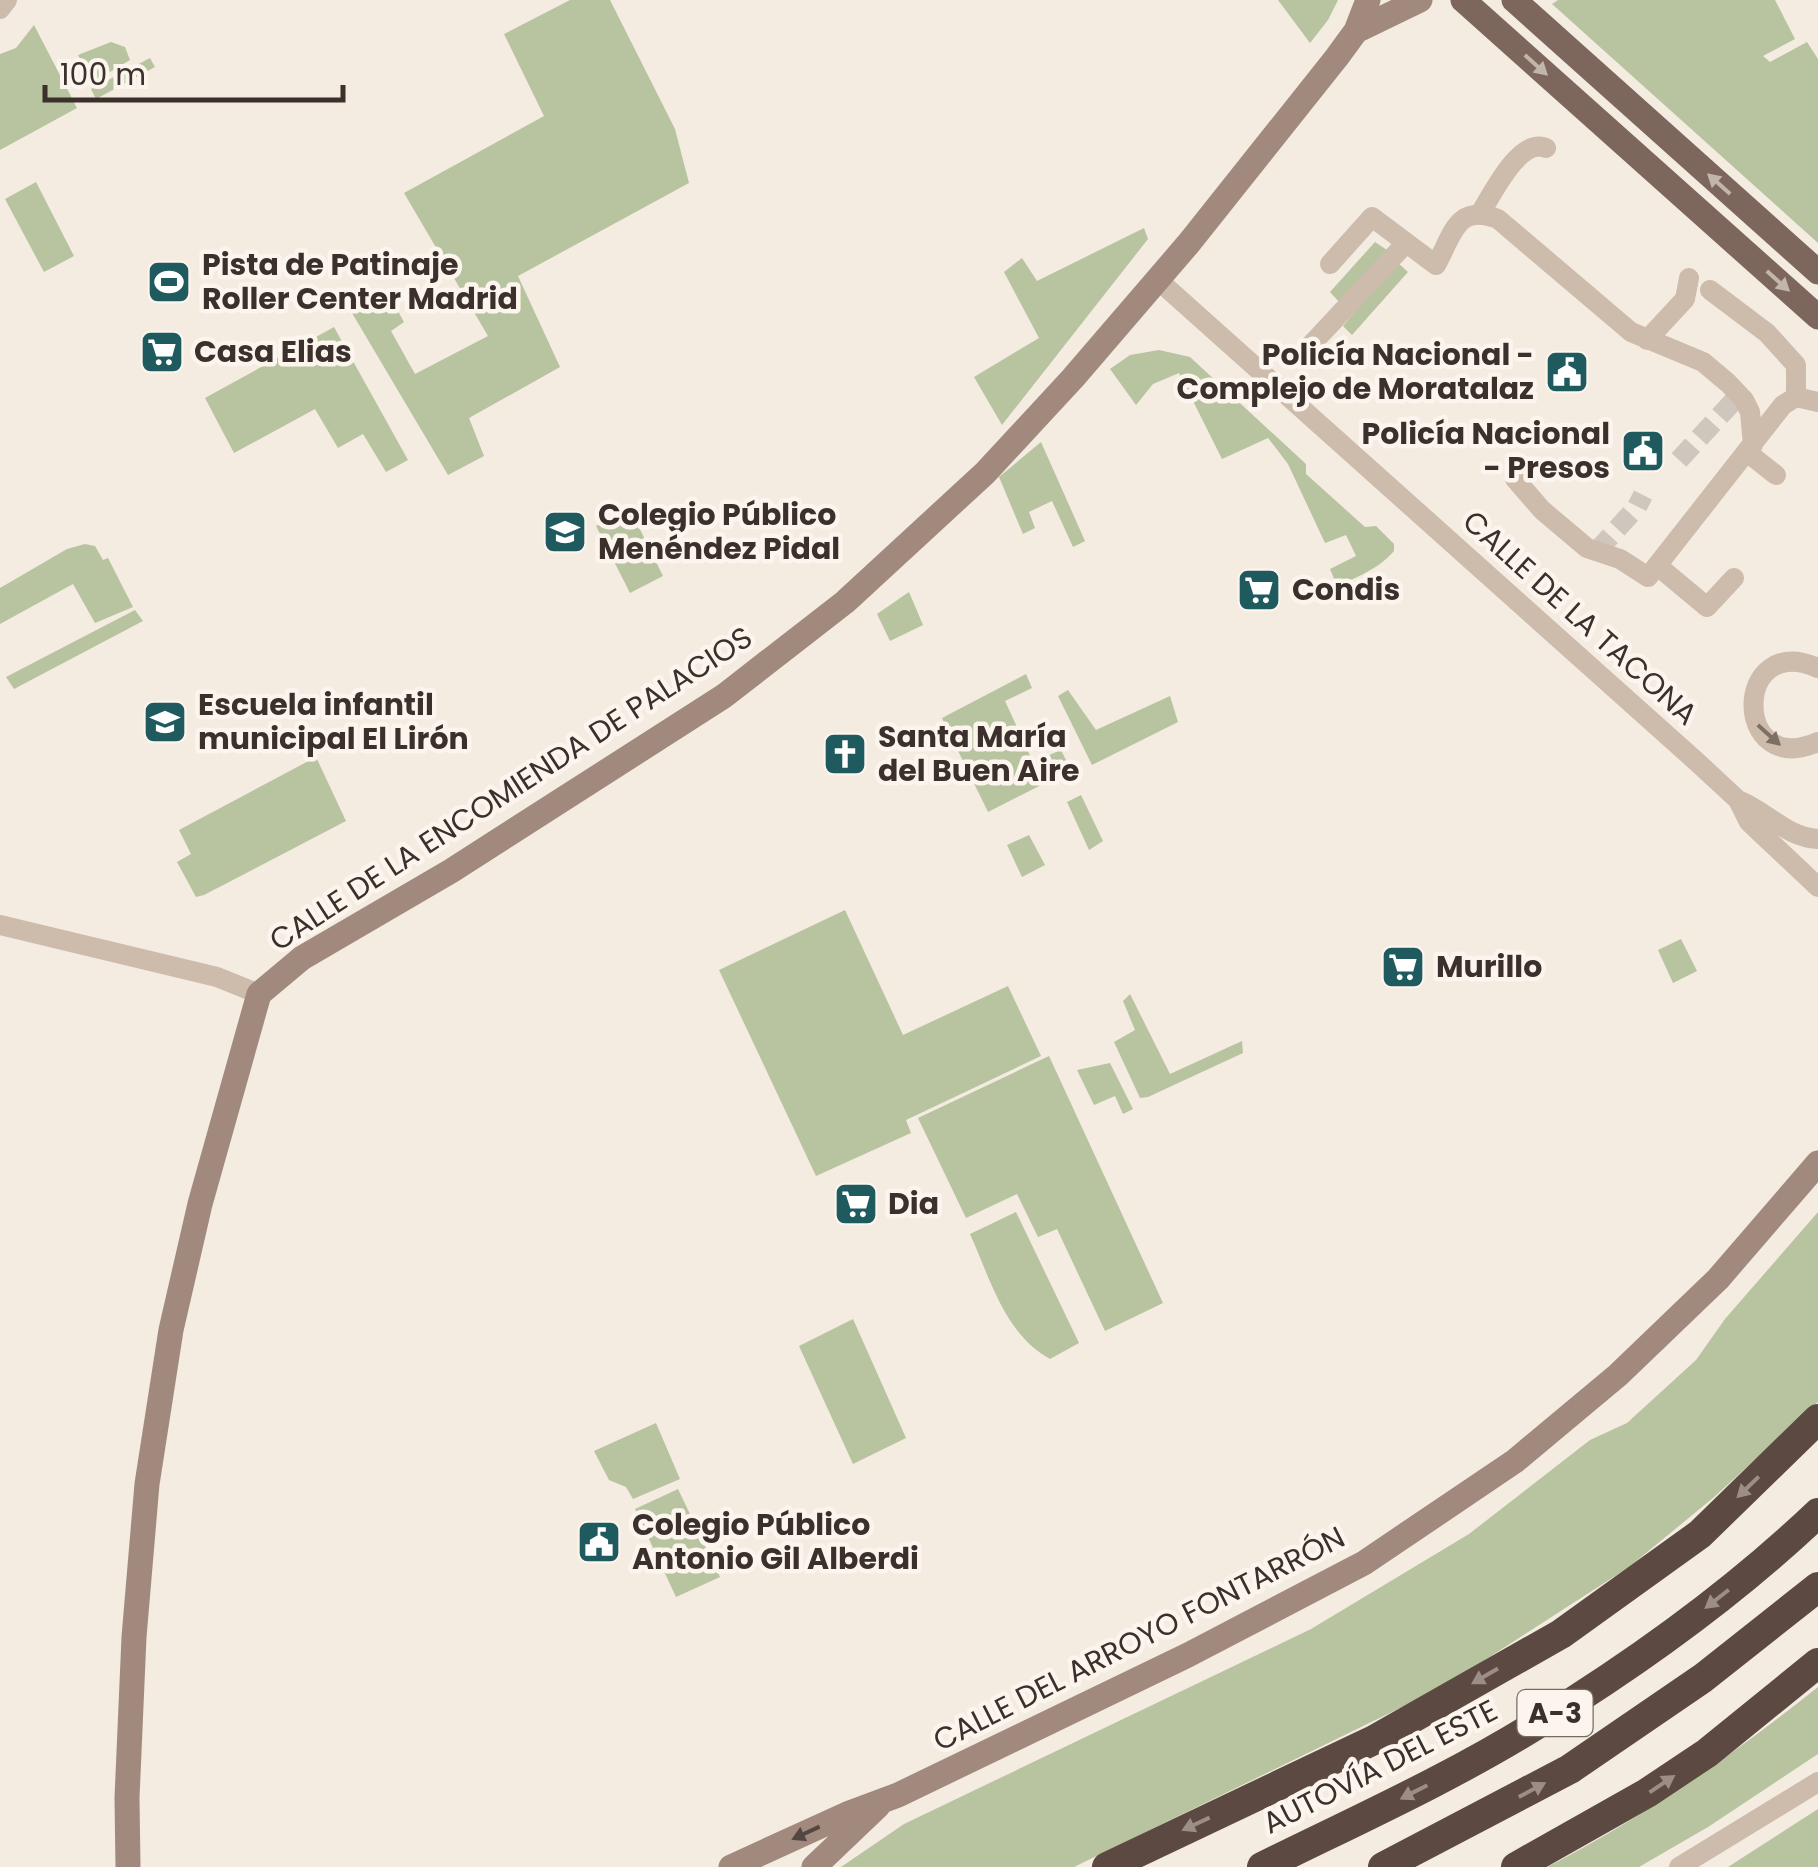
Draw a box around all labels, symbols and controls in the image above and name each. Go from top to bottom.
scale bar [45,40,342,102]
text: 100 m [60,53,146,96]
one-way arrow [1523,53,1548,75]
one-way arrow [1707,173,1731,196]
place label: Pista de Patinaje Roller Center Madrid [202,243,518,320]
sports icon: Pista de Patinaje Roller Center Madrid [146,259,192,305]
one-way arrow [1766,270,1791,292]
supermarket icon: Casa Elias [139,329,185,375]
place label: Casa Elias [194,330,352,373]
place label: Policía Nacional - Complejo de Moratalaz [1177,333,1534,410]
public building icon: Policía Nacional - Complejo de Moratalaz [1544,349,1590,395]
place label: Policía Nacional - Presos [1361,412,1610,489]
public building icon: Policía Nacional - Presos [1620,428,1666,474]
place label: Colegio Público Menéndez Pidal [598,493,840,570]
street label: CALLE DE LA TACONA [1453,500,1707,735]
school or university icon: Colegio Público Menéndez Pidal [542,509,588,555]
supermarket icon: Condis [1236,567,1282,613]
place label: Condis [1292,568,1400,611]
street label: CALLE DE LA ENCOMIENDA DE PALACIOS [261,616,761,961]
place label: Escuela infantil municipal El Lirón [198,683,469,760]
school or university icon: Escuela infantil municipal El Lirón [142,699,188,745]
place label: Santa María del Buen Aire [878,715,1079,792]
one-way arrow [1756,724,1781,746]
church icon: Santa María del Buen Aire [822,731,868,777]
supermarket icon: Murillo [1380,944,1426,990]
place label: Murillo [1436,945,1542,988]
supermarket icon: Dia [833,1181,879,1227]
place label: Dia [888,1182,939,1225]
one-way arrow [1736,1475,1760,1498]
place label: Colegio Público Antonio Gil Alberdi [632,1503,919,1580]
street label: CALLE DEL ARROYO FONTARRÓN [925,1516,1352,1761]
public building icon: Colegio Público Antonio Gil Alberdi [576,1519,622,1565]
one-way arrow [1705,1588,1731,1609]
one-way arrow [1471,1667,1499,1685]
street label: AUTOVÍA DEL ESTE [1255,1689,1505,1844]
road number: A-3 [1518,1690,1592,1736]
one-way arrow [1648,1775,1675,1793]
one-way arrow [1517,1782,1546,1799]
one-way arrow [1400,1783,1429,1800]
one-way arrow [1181,1816,1210,1833]
one-way arrow [791,1824,820,1841]

